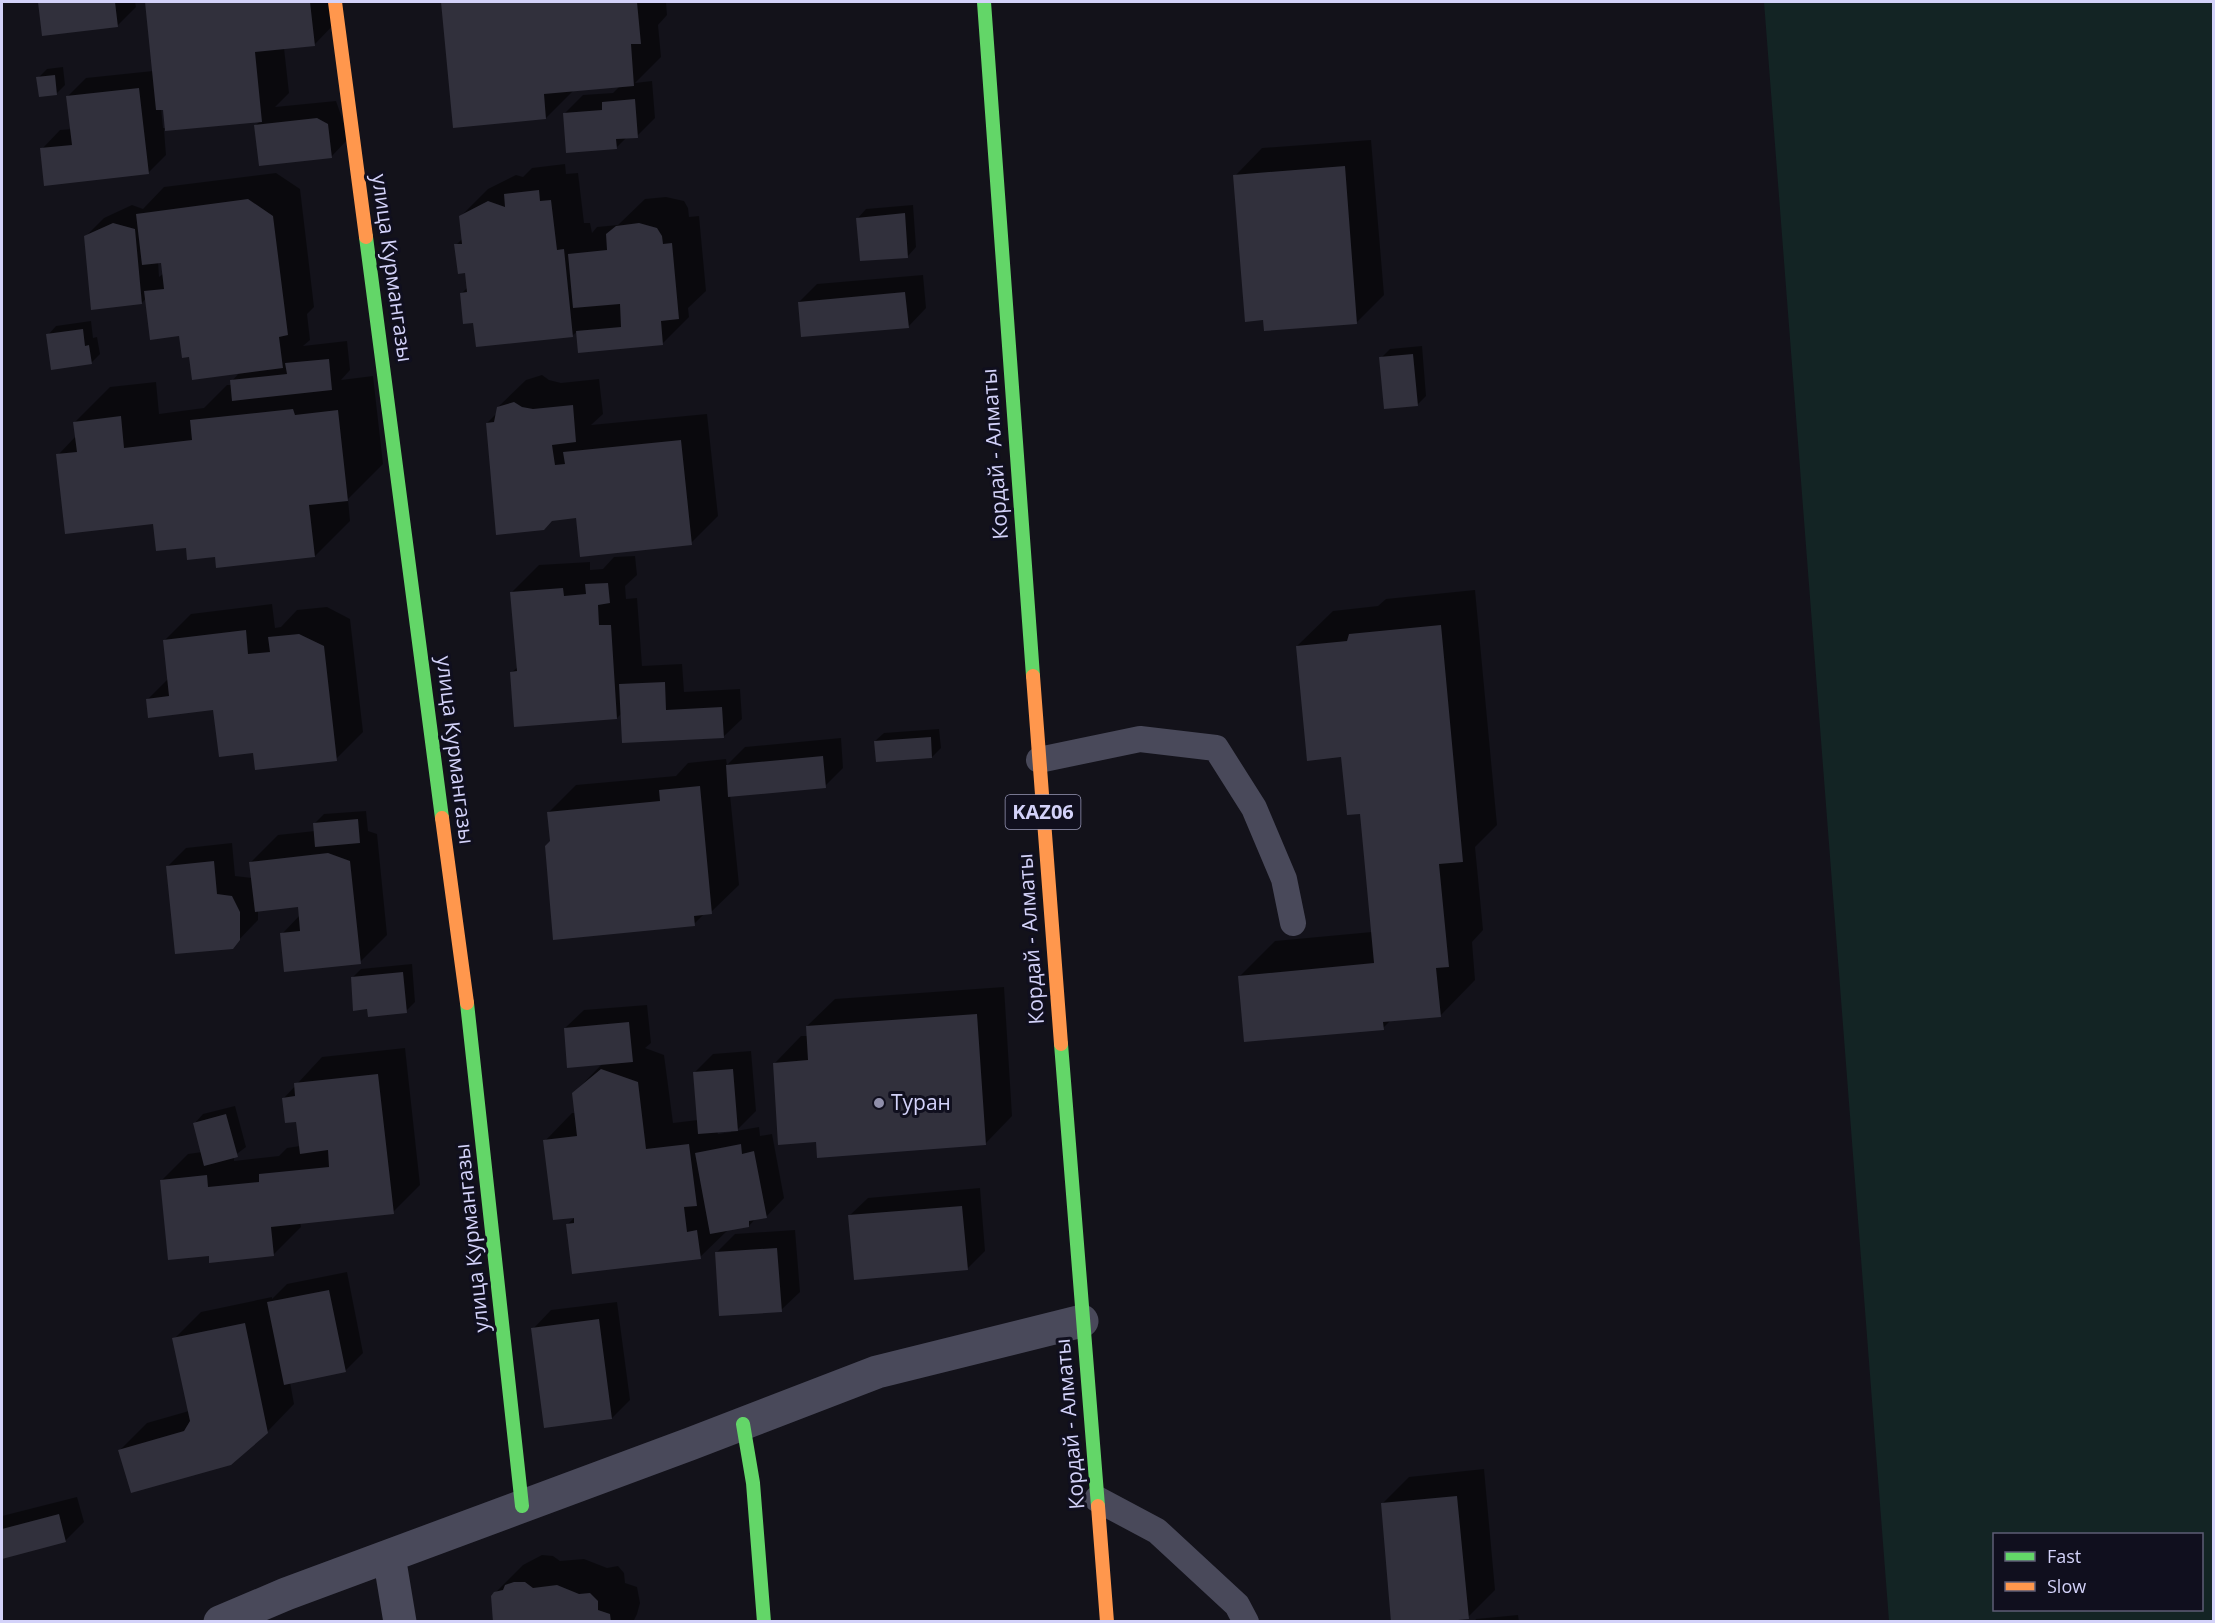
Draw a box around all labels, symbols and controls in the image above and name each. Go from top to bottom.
street label: улица Курмангазы [366,172,420,364]
street label: Кордай - Алматы [974,368,1014,541]
street label: улица Курмангазы [431,654,481,846]
road number: KAZ06 [1006,795,1080,829]
street label: Кордай - Алматы [1010,853,1050,1026]
place label: Туран [891,1088,951,1116]
marker: Туран [872,1096,886,1110]
street label: улица Курмангазы [447,1142,495,1334]
street label: Кордай - Алматы [1048,1337,1090,1511]
legend [1993,1533,2203,1611]
text: Fast [2047,1544,2081,1568]
text: Slow [2047,1574,2086,1598]

